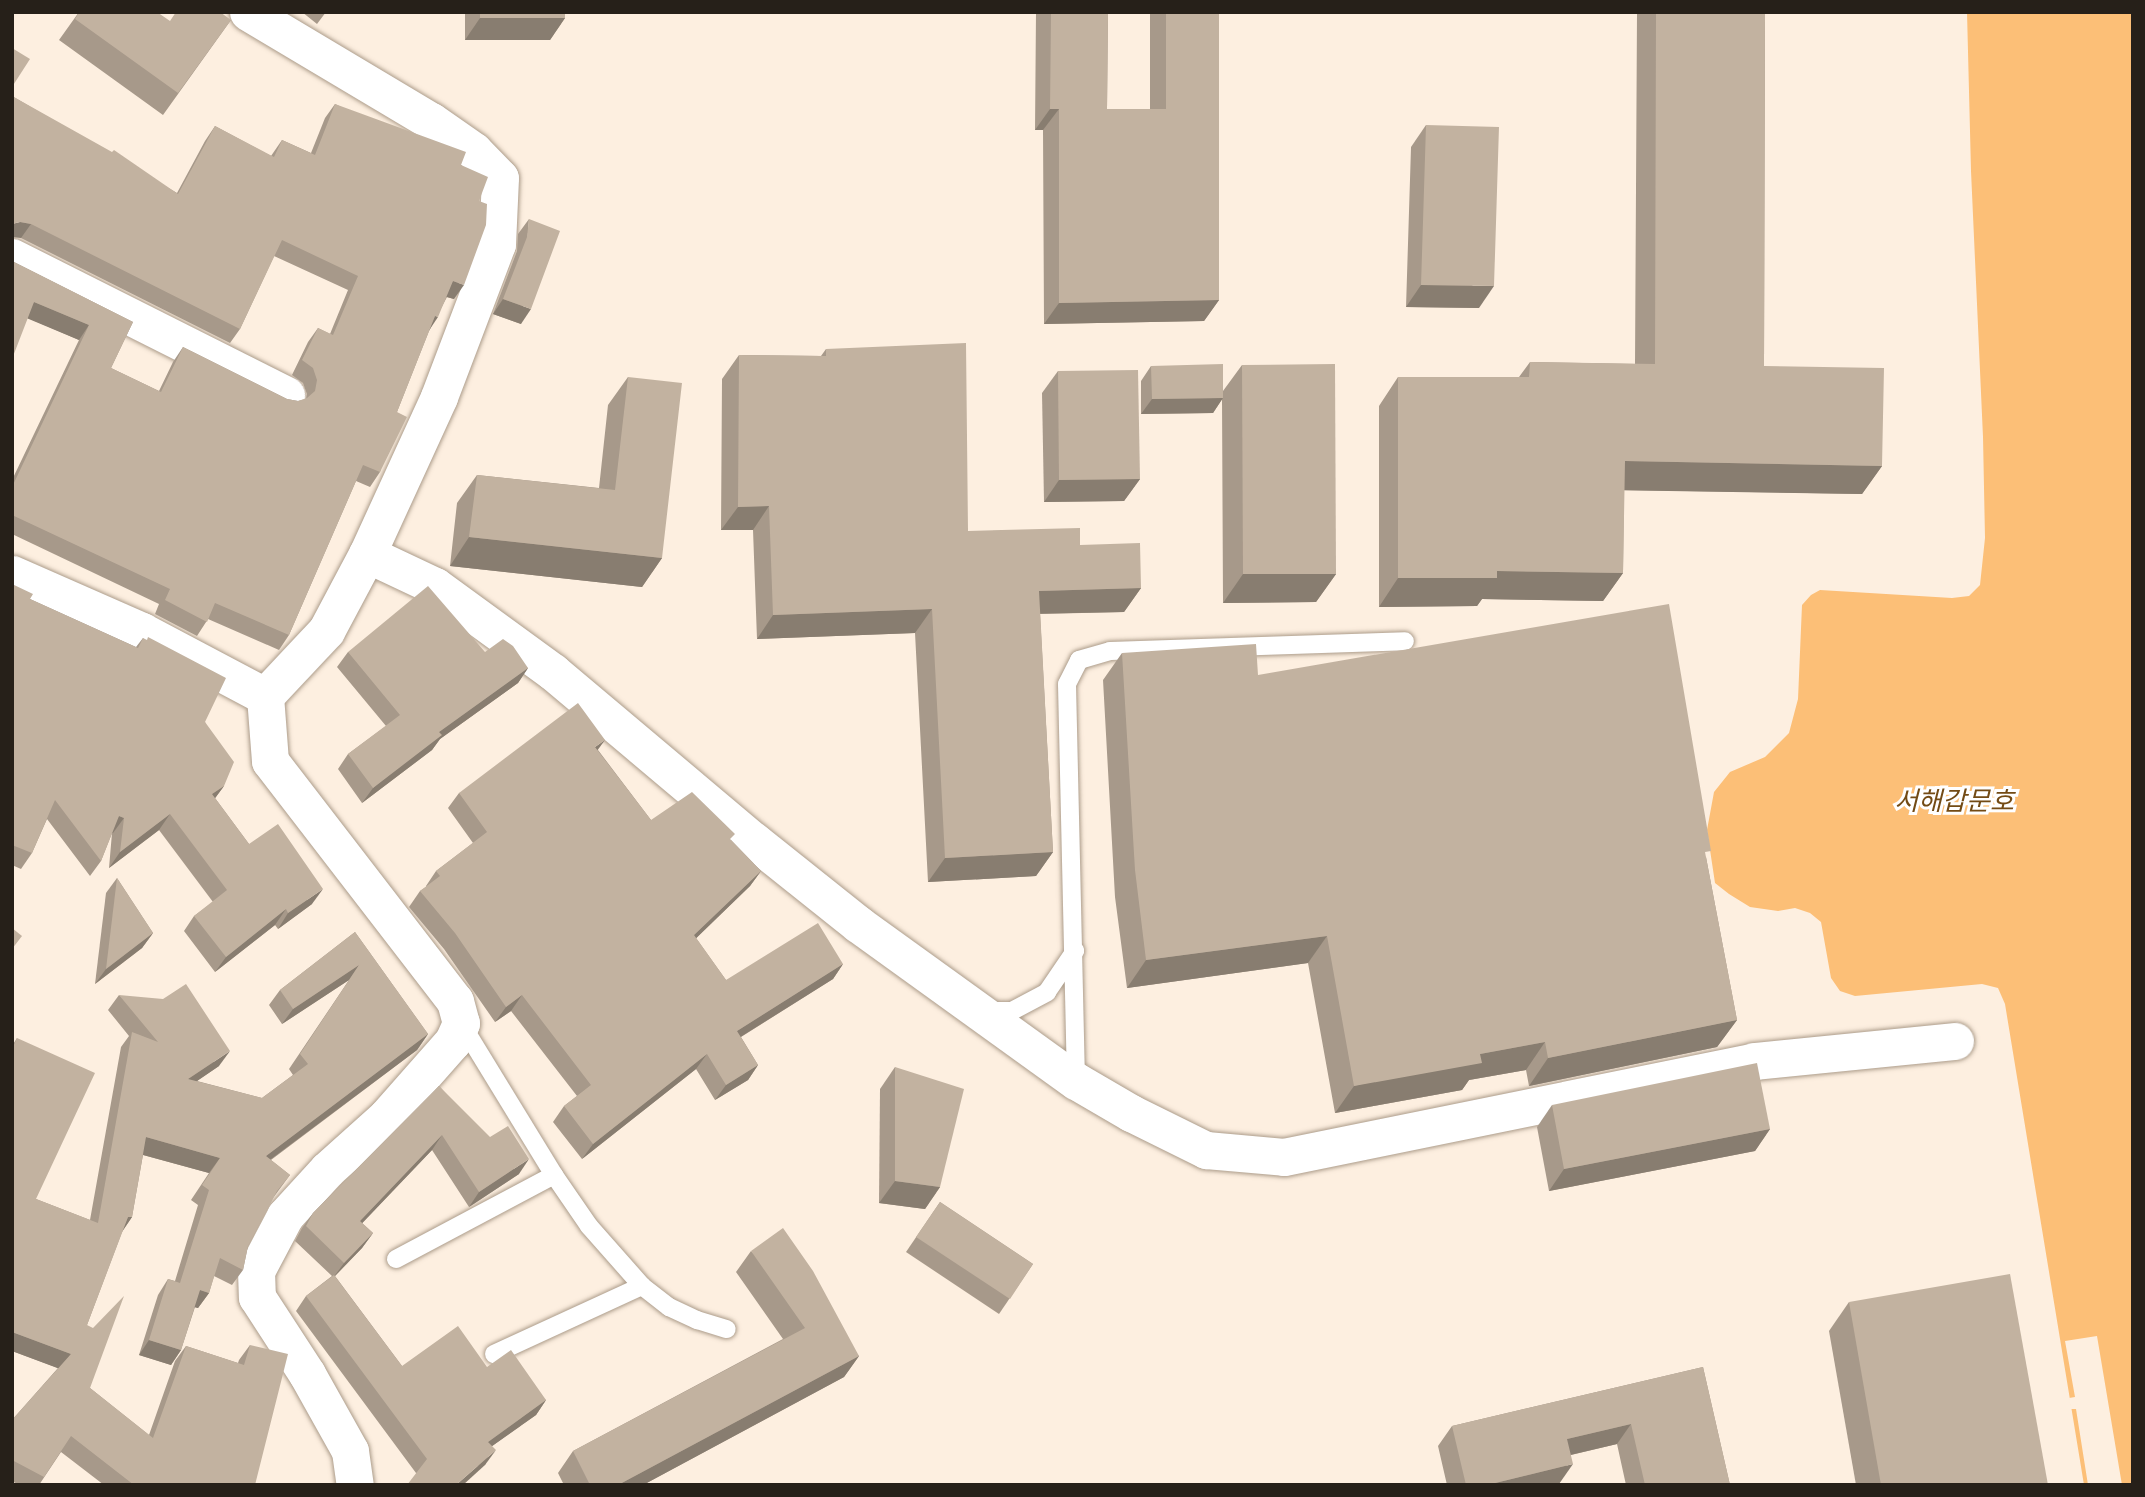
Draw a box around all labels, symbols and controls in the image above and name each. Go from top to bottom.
water label: 서해갑문호 [1894,786,2014,818]

